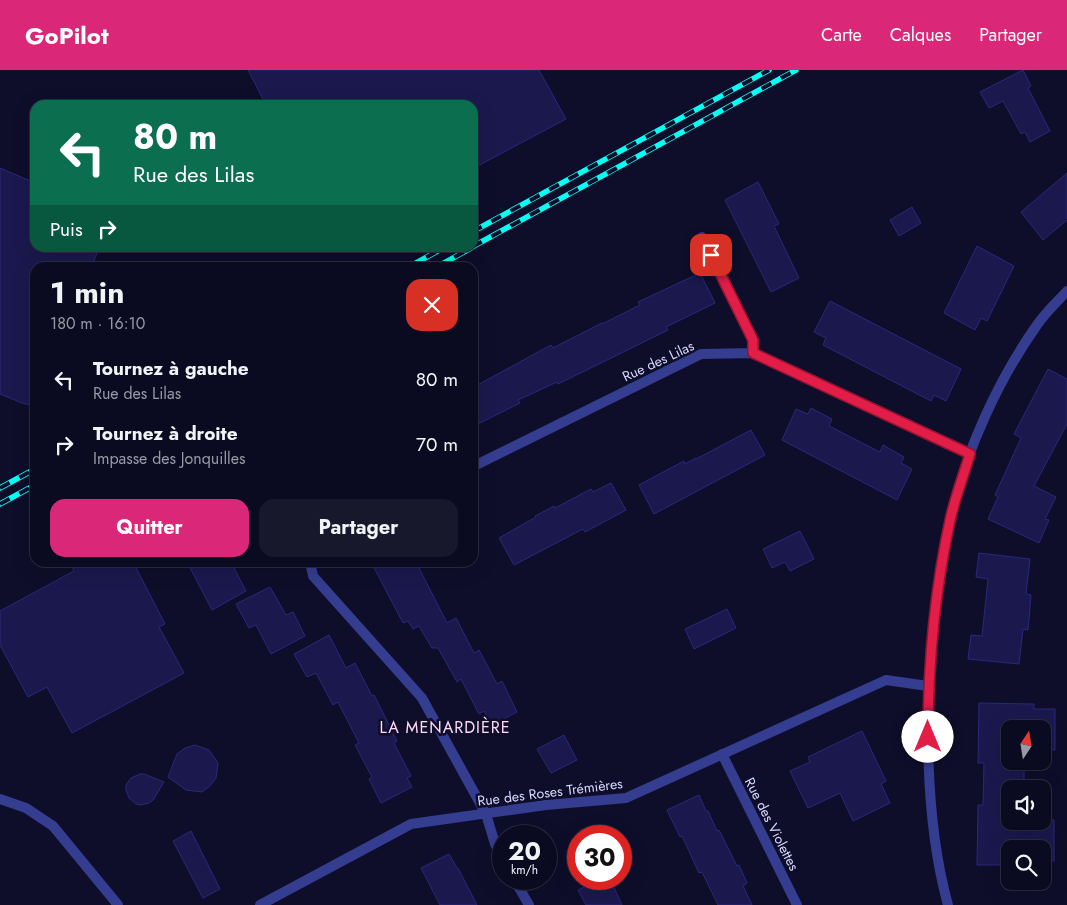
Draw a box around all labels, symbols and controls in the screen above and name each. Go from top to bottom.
text: GoPilot [25,18,109,53]
text: Carte [821,22,862,48]
text: Calques [890,22,951,48]
text: Partager [979,22,1042,48]
text: 80 m [133,112,217,162]
icon: left [50,120,115,185]
text: Rue des Lilas [133,158,254,190]
icon: right [93,215,121,243]
text: Puis [50,216,83,243]
pin [690,234,732,276]
icon: arrive [697,241,725,269]
text: 1 min [50,271,124,314]
button: close [406,279,458,331]
text: 180 m · 16:10 [50,312,145,335]
street label: Rue des Lilas [619,335,698,386]
text: Tournez à gauche [93,355,249,382]
icon: left [50,366,78,394]
text: 80 m [416,366,458,393]
text: Rue des Lilas [93,382,181,405]
text: Tournez à droite [93,420,238,447]
icon: right [50,431,78,459]
text: 70 m [416,431,458,458]
text: Impasse des Jonquilles [93,447,245,470]
button: Quitter [50,499,249,557]
button: Partager [259,499,458,557]
position arrow [901,710,953,762]
district label: LA MENARDIÈRE [379,716,511,739]
north arrow [1001,720,1051,770]
map controls [1001,720,1051,890]
street label: Rue des Roses Trémières [476,773,624,811]
street label: Rue des Violettes [740,774,804,874]
button: sound [1001,780,1051,830]
speed limit sign: 30 [567,825,632,890]
text: 20 [508,833,541,869]
button: search [1001,840,1051,890]
text: km/h [511,861,538,879]

